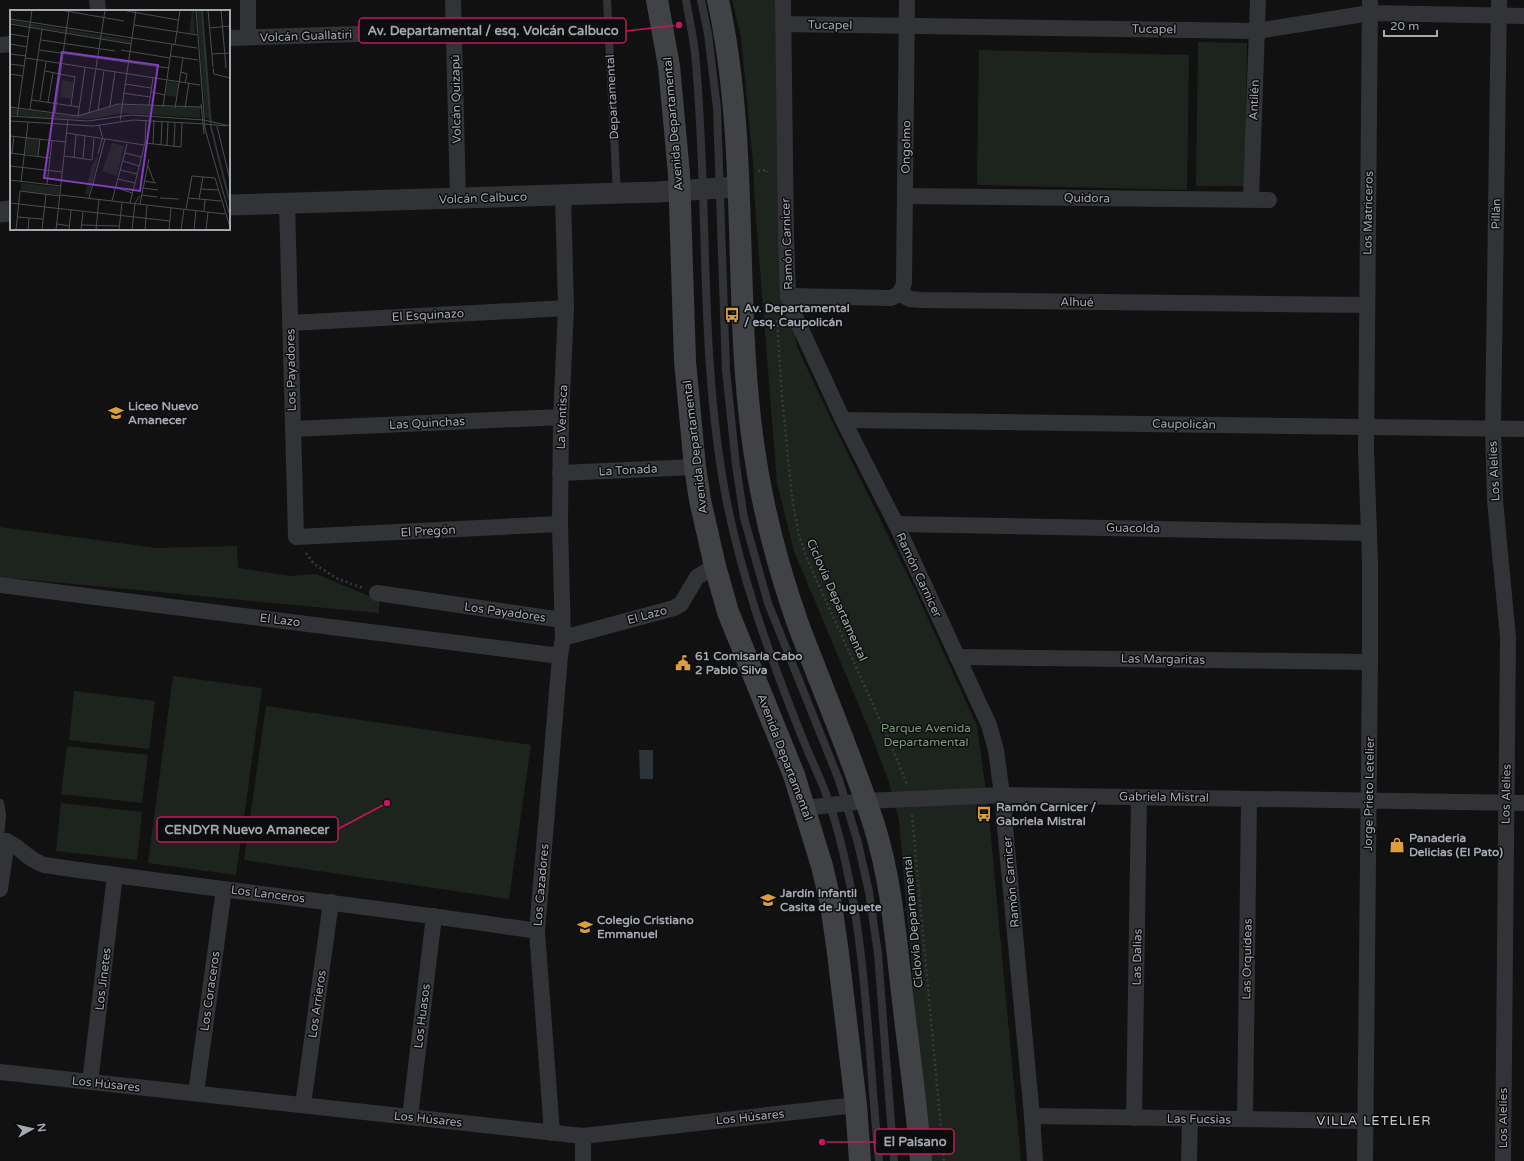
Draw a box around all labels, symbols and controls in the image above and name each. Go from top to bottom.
inset map [10,10,230,230]
scale bar [1384,12,1437,38]
callout: Av. Departamental / esq. Volcán Calbuco [359,18,626,43]
street label: Tucapel [808,18,852,32]
text: 20 m [1390,19,1419,33]
street label: Tucapel [1132,22,1176,36]
text: Av. Departamental / esq. Volcán Calbuco [367,23,619,39]
street label: Volcán Guallatiri [260,27,352,45]
street label: Volcán Quizapú [448,54,464,144]
street label: Departamental [603,54,621,140]
street label: Avenida Departamental [660,56,686,192]
street label: Antilén [1246,79,1262,121]
street label: Ongolmo [899,120,913,174]
street label: Los Matriceros [1360,171,1376,255]
street label: Volcán Calbuco [439,189,527,207]
street label: Quidora [1064,191,1110,205]
street label: Ramón Carnicer [778,198,796,290]
street label: Pillán [1489,198,1503,230]
street label: Alhué [1060,295,1094,309]
place label: Av. Departamental / esq. Caupolicán [744,301,850,330]
street label: El Esquinazo [392,306,464,324]
bus stop icon: Av. Departamental / esq. Caupolicán [723,306,741,324]
street label: Los Payadores [283,328,299,411]
street label: Avenida Departamental [680,379,710,515]
street label: La Ventisca [554,384,570,450]
place label: Liceo Nuevo Amanecer [128,399,199,427]
school or university icon: Liceo Nuevo Amanecer [107,404,125,422]
street label: Las Quinchas [389,414,466,432]
street label: Caupolicán [1152,416,1216,432]
street label: Los Alelíes [1485,440,1503,501]
street label: La Tonada [598,461,658,479]
street label: Guacolda [1106,521,1160,535]
street label: El Pregón [400,523,456,539]
street label: Ramón Carnicer [893,530,945,620]
street label: Ciclovía Departamental [804,537,870,663]
street label: Los Payadores [463,599,547,625]
street label: El Lazo [626,603,668,627]
street label: El Lazo [259,611,301,629]
place label: 61 Comisaría Cabo 2 Pablo Silva [695,649,803,677]
street label: Las Margaritas [1121,651,1205,667]
public building icon: 61 Comisaría Cabo 2 Pablo Silva [674,654,692,672]
street label: Avenida Departamental [754,692,816,822]
park label: Parque Avenida Departamental [881,721,971,749]
street label: Jorge Prieto Letelier [1361,736,1377,851]
street label: Los Alelíes [1498,764,1514,824]
street label: Gabriela Mistral [1119,789,1209,805]
place label: Ramón Carnicer / Gabriela Mistral [996,800,1096,828]
bus stop icon: Ramón Carnicer / Gabriela Mistral [975,805,993,823]
callout: CENDYR Nuevo Amanecer [157,817,338,842]
text: CENDYR Nuevo Amanecer [165,822,330,838]
place label: Panaderia Delicias (El Pato) [1409,831,1503,859]
street label: Ramón Carnicer [1000,835,1022,928]
shop icon: Panaderia Delicias (El Pato) [1388,836,1406,854]
street label: Los Cazadores [530,843,552,927]
street label: Ciclovía Departamental [900,856,926,988]
street label: Los Lanceros [230,883,306,906]
place label: Jardín Infantil Casita de Juguete [779,886,882,915]
school or university icon: Jardín Infantil Casita de Juguete [759,891,777,909]
place label: Colegio Cristiano Emmanuel [597,913,694,941]
school or university icon: Colegio Cristiano Emmanuel [576,918,594,936]
street label: Las Orquídeas [1239,918,1255,1000]
street label: Las Dalias [1130,928,1144,985]
street label: Los Jinetes [92,947,114,1011]
street label: Los Coraceros [197,950,223,1032]
street label: Los Arrieros [305,969,329,1039]
street label: Los Huasos [411,983,433,1049]
street label: Los Húsares [71,1073,141,1095]
street label: Los Alelíes [1496,1088,1510,1148]
street label: Los Húsares [715,1106,785,1128]
street label: Los Húsares [393,1108,463,1130]
north arrow [12,1109,52,1149]
street label: Las Fucsias [1167,1111,1232,1127]
district label: VILLA LETELIER [1316,1113,1432,1129]
text: N [34,1122,48,1133]
callout: El Paisano [875,1129,954,1154]
text: El Paisano [883,1134,947,1150]

